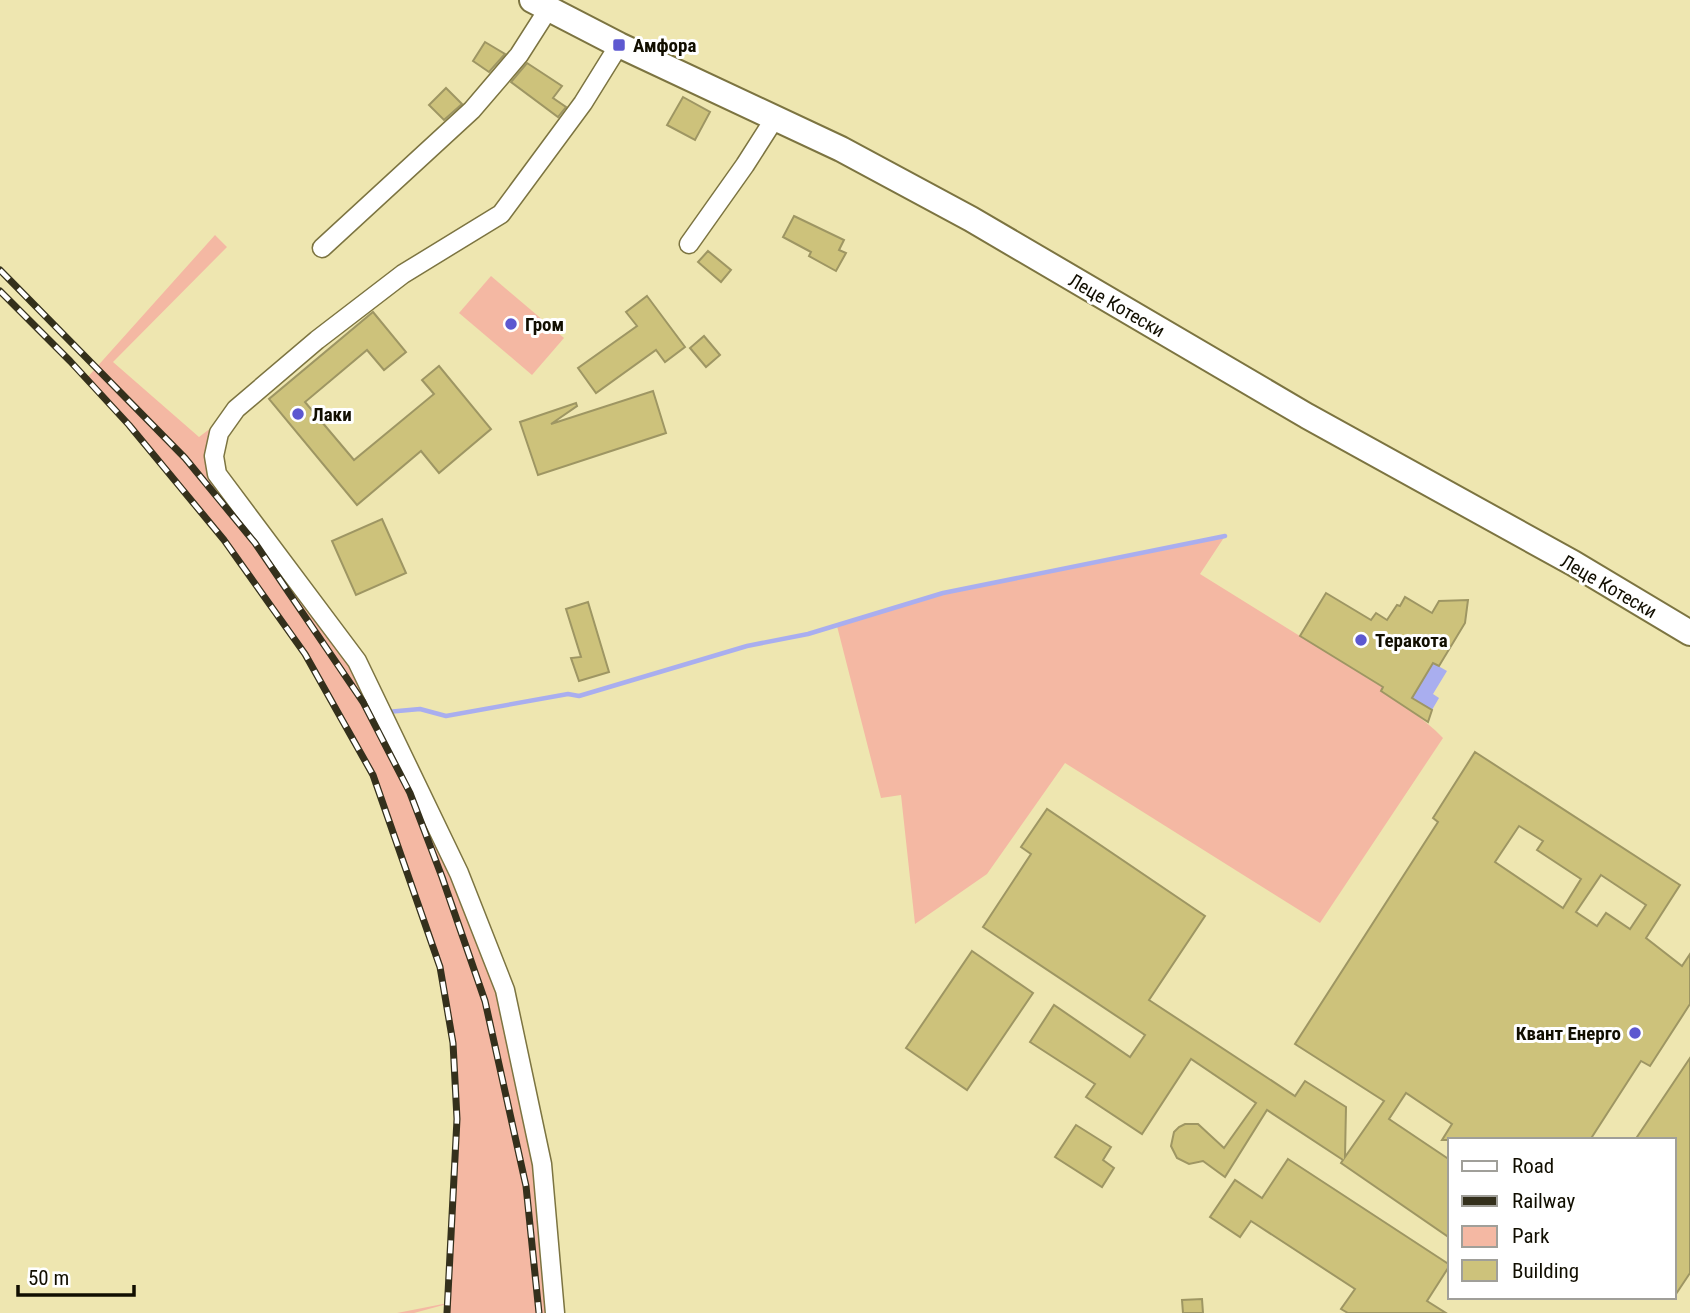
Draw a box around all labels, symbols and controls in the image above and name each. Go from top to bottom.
place label: Амфора [633,34,696,57]
marker: Амфора [611,37,627,53]
street label: Леце Котески [1064,269,1169,342]
place label: Гром [525,313,564,336]
marker: Гром [503,316,519,332]
place label: Лаки [312,403,352,426]
marker: Лаки [290,406,306,422]
street label: Леце Котески [1556,550,1661,623]
place label: Теракота [1375,629,1448,652]
marker: Теракота [1353,632,1369,648]
place label: Квант Енерго [1516,1022,1621,1045]
marker: Квант Енерго [1627,1025,1643,1041]
legend [1448,1138,1676,1299]
text: Road [1512,1154,1554,1178]
text: Railway [1512,1189,1575,1213]
text: Park [1512,1224,1550,1248]
scale bar [18,1254,133,1298]
text: Building [1512,1259,1579,1283]
text: 50 m [28,1266,69,1290]

